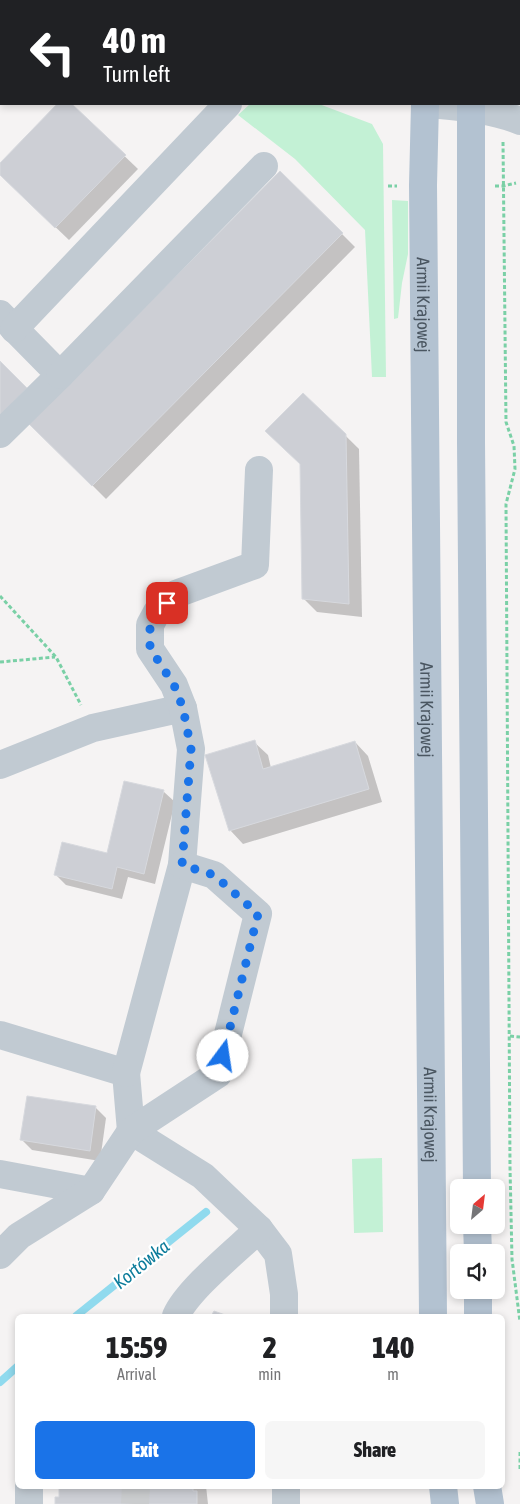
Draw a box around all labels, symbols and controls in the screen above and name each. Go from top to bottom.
icon: left [20,20,85,85]
text: 40 m [103,20,166,60]
text: Turn left [103,61,170,87]
street label: Armii Krajowej [413,257,435,353]
pin [146,582,188,624]
icon: arrive [153,589,181,617]
street label: Armii Krajowej [417,662,439,758]
position arrow [196,1029,248,1081]
street label: Armii Krajowej [420,1067,442,1163]
north arrow [450,1179,505,1234]
map controls [450,1179,505,1299]
water label: Kortówka [109,1235,173,1293]
button: sound [450,1244,505,1299]
text: 15:59 [106,1330,167,1364]
text: 2 [263,1330,277,1364]
text: 140 [372,1330,414,1364]
text: Arrival [117,1365,156,1383]
text: min [258,1365,281,1383]
text: m [387,1365,399,1383]
button: Exit [35,1421,255,1479]
button: Share [265,1421,485,1479]

